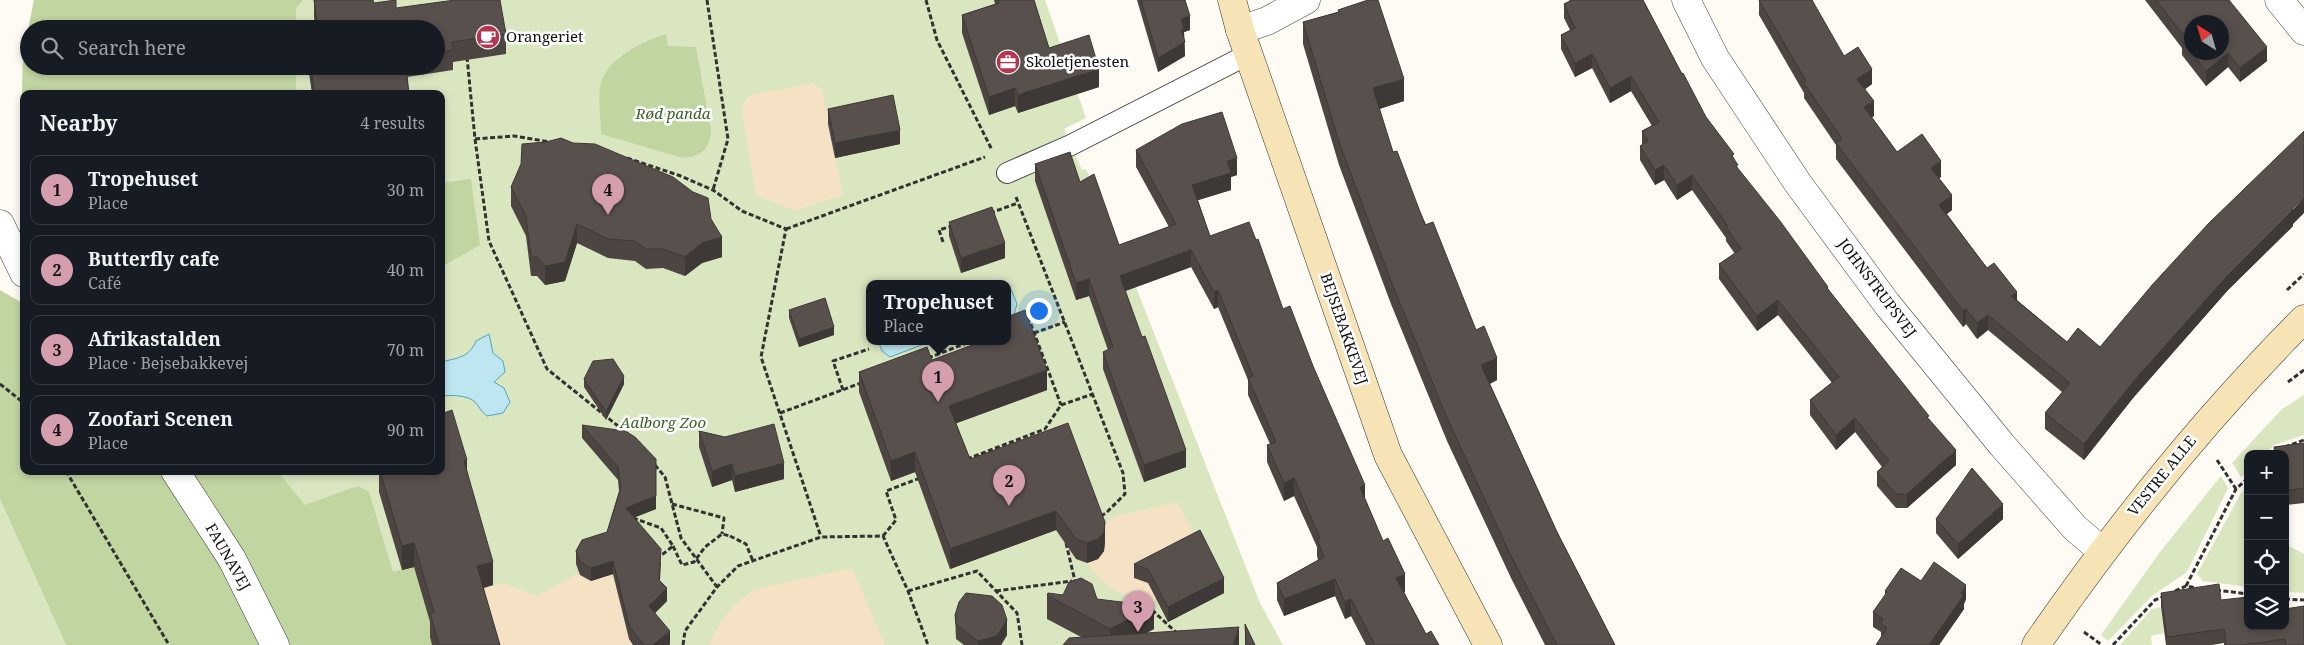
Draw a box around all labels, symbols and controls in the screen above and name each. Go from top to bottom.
north arrow [2184,15,2229,60]
search box [20,20,445,75]
cafe icon: Orangeriet [475,24,501,50]
place label: Orangeriet [506,26,583,46]
icon: search [38,34,66,62]
text: Search here [78,35,186,61]
office icon: Skoletjenesten [995,49,1021,75]
place label: Skoletjenesten [1026,51,1130,71]
park label: Rød panda [635,103,711,123]
text: Nearby [40,109,118,137]
text: 4 results [361,112,425,134]
text: Tropehuset [88,166,198,192]
pin: 4 [592,174,624,215]
text: 1 [52,179,62,201]
text: 30 m [387,179,424,201]
text: Place [88,192,128,214]
street label: JOHNSTRUPSVEJ [1833,233,1922,341]
text: Butterfly cafe [88,246,219,272]
text: 2 [52,259,62,281]
text: 40 m [387,259,424,281]
street label: BEJSEBAKKEVEJ [1316,270,1373,387]
text: Café [88,272,121,294]
popup [866,280,1011,345]
text: Tropehuset [883,289,994,315]
your location [1026,298,1052,324]
text: Place [883,315,923,337]
text: Afrikastalden [88,326,221,352]
text: 3 [52,339,62,361]
text: 70 m [387,339,424,361]
text: Place · Bejsebakkevej [88,352,248,374]
pin: 1 [922,361,954,402]
text: Zoofari Scenen [88,406,233,432]
park label: Aalborg Zoo [619,412,706,432]
text: 4 [52,419,62,441]
text: 90 m [387,419,424,441]
street label: VESTRE ALLE [2123,431,2200,520]
text: Place [88,432,128,454]
map controls [2244,450,2289,630]
button: + [2244,450,2289,495]
pin: 2 [993,465,1025,506]
button: − [2244,495,2289,540]
street label: FAUNAVEJ [202,519,256,594]
button: locate [2244,540,2289,585]
button: layers [2244,585,2289,630]
pin: 3 [1122,591,1154,632]

